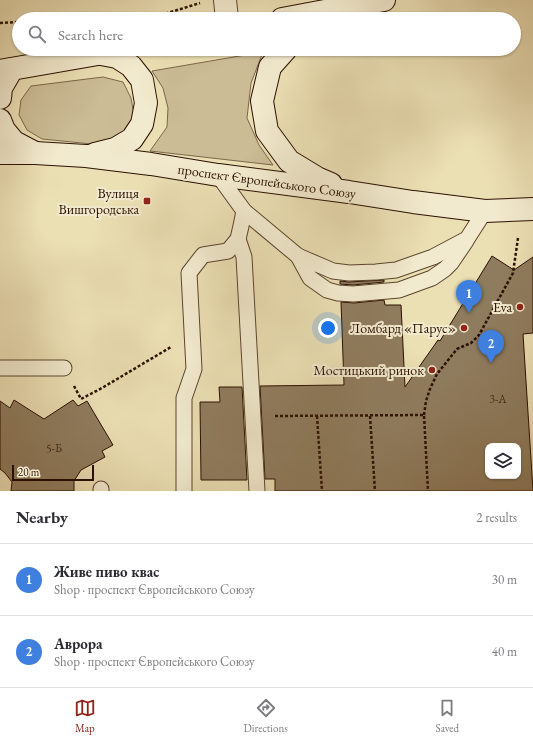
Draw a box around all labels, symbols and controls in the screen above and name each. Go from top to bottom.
search box [12,12,521,56]
icon: search [26,23,48,45]
text: Search here [58,25,123,44]
street label: проспект Європейського Союзу [177,160,358,203]
place label: Вулиця Вишгородська [59,184,139,218]
marker: Вулиця Вишгородська [142,196,152,206]
pin: 1 [456,280,482,313]
place label: Eva [493,298,512,316]
marker: Eva [515,302,525,312]
your location [318,318,338,338]
place label: Ломбард «Парус» [350,319,456,337]
marker: Ломбард «Парус» [459,323,469,333]
pin: 2 [478,330,504,363]
place label: Мостицький ринок [313,361,424,379]
marker: Мостицький ринок [427,365,437,375]
house number: 3-А [489,391,507,407]
house number: 5-Б [46,440,62,456]
map controls [485,443,521,479]
button: layers [485,443,521,479]
scale bar [12,463,94,482]
text: 20 m [18,465,39,479]
text: Nearby [16,506,68,528]
text: 2 results [476,509,517,526]
text: Живе пиво квас [54,562,159,581]
text: 1 [26,571,32,588]
text: 30 m [492,571,517,588]
text: Shop · проспект Європейського Союзу [54,581,255,598]
text: Аврора [54,634,103,653]
text: 2 [26,643,32,660]
text: 40 m [492,643,517,660]
text: Shop · проспект Європейського Союзу [54,653,255,670]
tab: Map [74,697,96,735]
tab: Directions [244,697,288,735]
tab: Saved [436,697,459,735]

